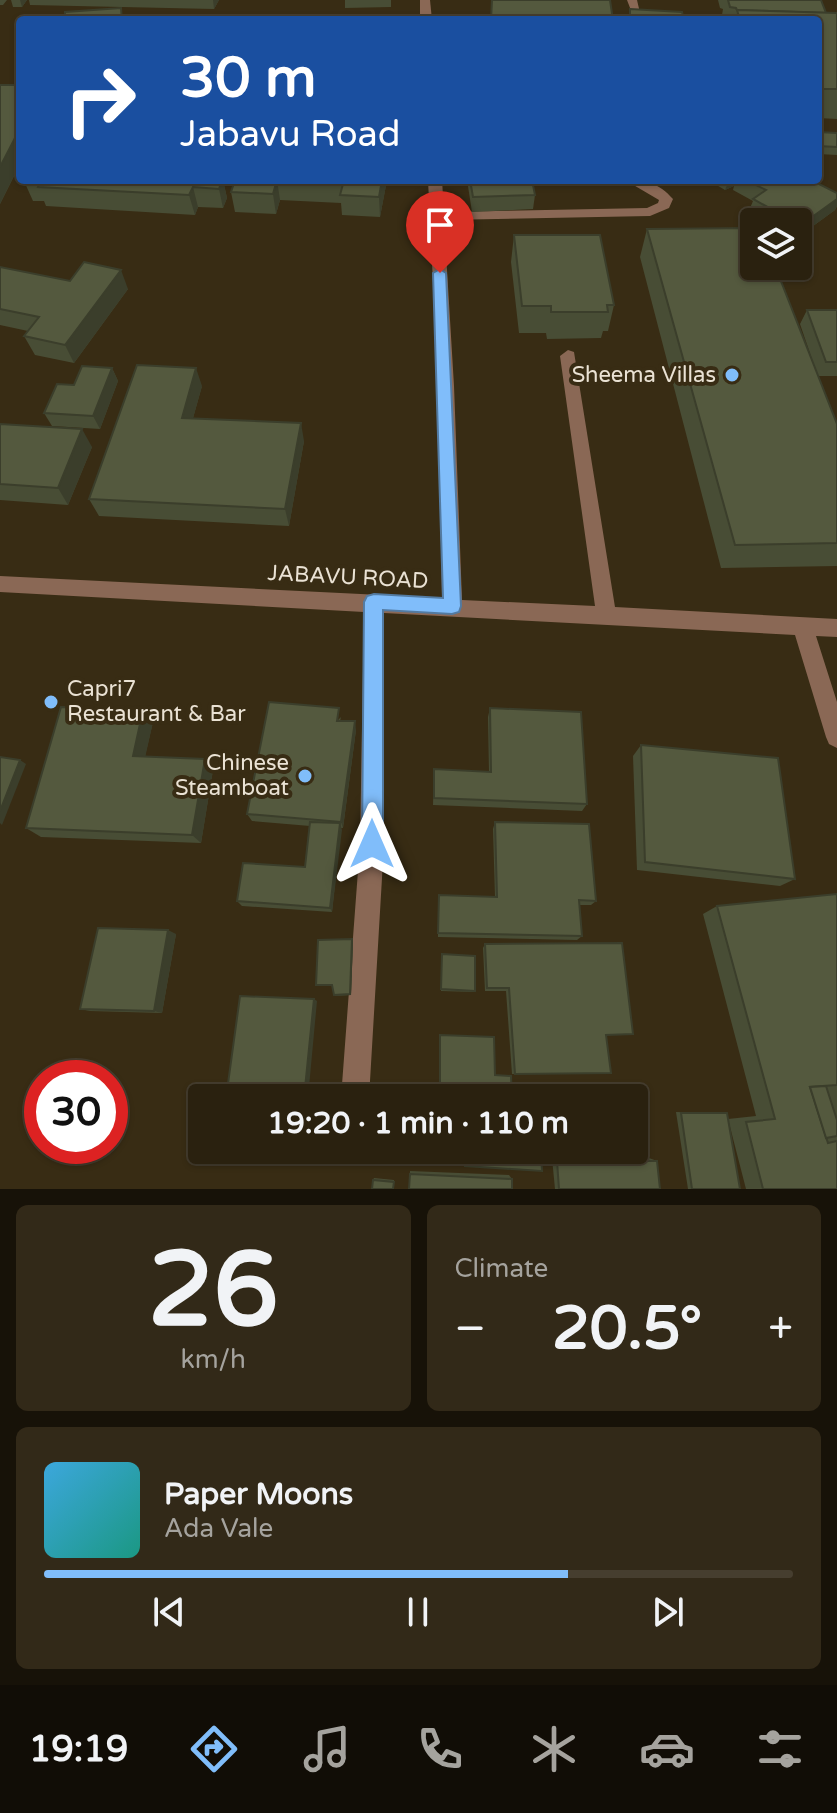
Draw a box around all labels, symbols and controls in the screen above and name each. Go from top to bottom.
text: 30 m [180,45,316,112]
icon: right [48,48,152,152]
text: Jabavu Road [180,113,400,156]
pin [406,191,474,273]
icon: arrive [418,203,462,247]
map controls [740,208,812,280]
button: layers [740,208,812,280]
place label: Sheema Villas [572,362,716,388]
marker: Sheema Villas [723,366,741,384]
street label: JABAVU ROAD [267,560,429,594]
place label: Capri7 Restaurant & Bar [67,676,246,727]
marker: Capri7 Restaurant & Bar [42,693,60,711]
place label: Chinese Steamboat [175,750,289,801]
marker: Chinese Steamboat [296,767,314,785]
position arrow [330,802,414,886]
speed limit sign: 30 [24,1060,128,1164]
text: 19:20 · 1 min · 110 m [267,1105,569,1142]
text: 26 [148,1229,279,1354]
text: Climate [455,1253,548,1284]
text: 20.5° [552,1293,702,1365]
text: − [455,1303,486,1356]
text: + [768,1303,793,1356]
text: km/h [181,1344,246,1375]
text: Paper Moons [164,1476,353,1513]
text: Ada Vale [164,1513,273,1544]
icon: previous [147,1590,191,1634]
icon: pause [396,1590,440,1634]
icon: next [646,1590,690,1634]
icon: directions [186,1721,242,1777]
icon: music [299,1721,355,1777]
icon: phone [412,1721,468,1777]
icon: climate [526,1721,582,1777]
icon: car [639,1721,695,1777]
icon: filters [752,1721,808,1777]
text: 19:19 [29,1728,128,1771]

